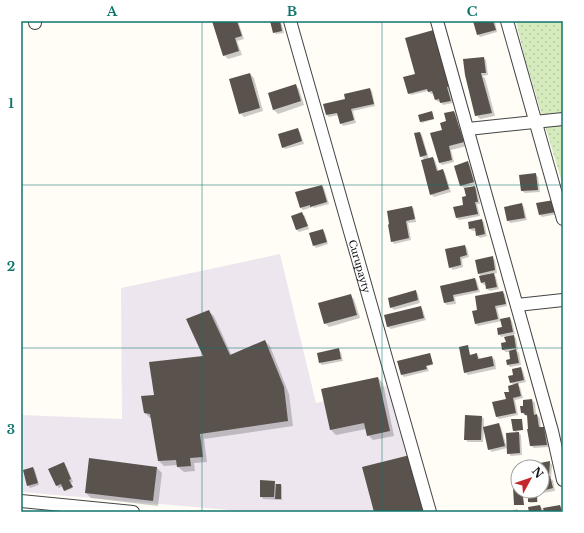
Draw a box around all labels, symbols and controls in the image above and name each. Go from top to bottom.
text: A [106,3,118,20]
text: B [287,3,297,20]
text: C [467,3,478,20]
text: 1 [8,95,14,112]
street label: Curupayty [346,238,373,295]
text: 2 [7,258,15,275]
text: 3 [7,421,15,438]
north arrow [510,459,550,499]
text: N [529,464,547,482]

